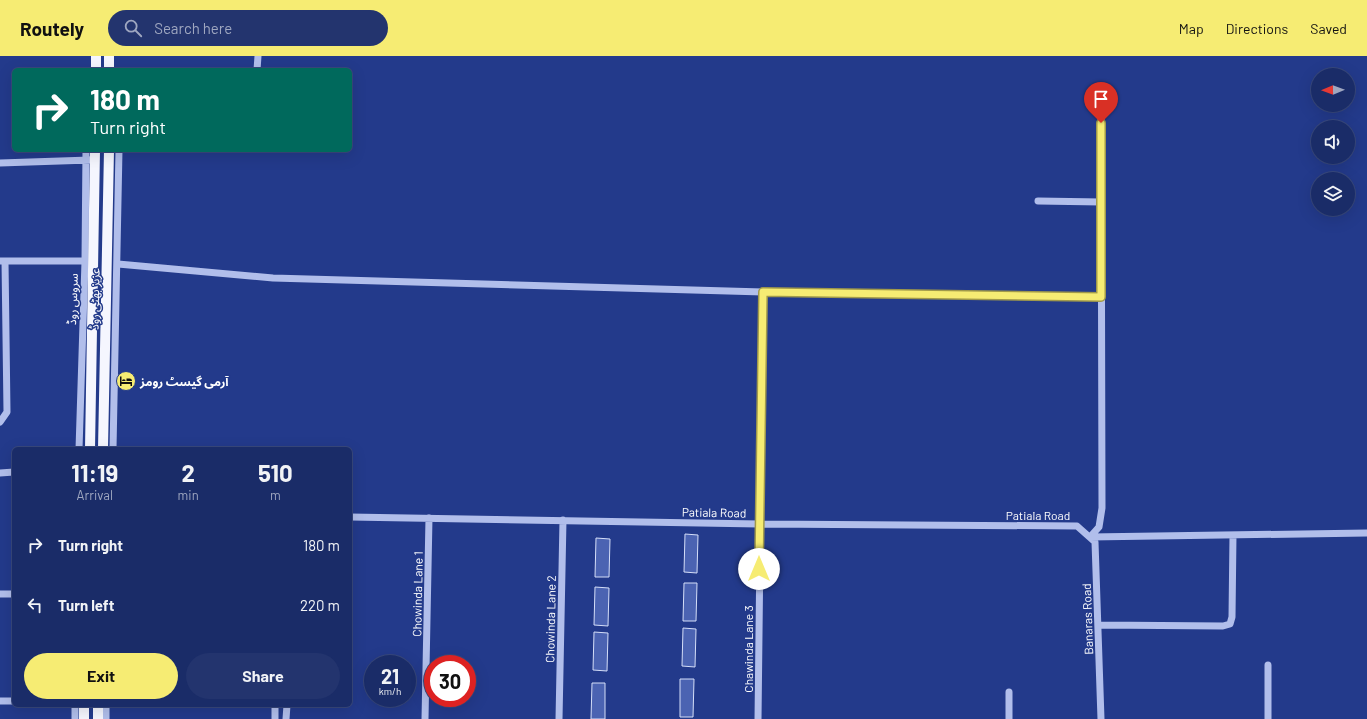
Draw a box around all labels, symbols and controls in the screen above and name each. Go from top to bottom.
search box [108,10,388,46]
text: Routely [20,17,84,40]
icon: search [122,17,144,39]
text: Search here [154,19,232,37]
text: Map [1179,20,1204,37]
text: Directions [1226,20,1288,37]
text: Saved [1310,20,1347,37]
north arrow [1311,68,1355,112]
map controls [1311,68,1355,216]
text: 180 m [90,82,160,116]
pin [1084,82,1118,123]
icon: right [24,84,76,136]
icon: arrive [1090,88,1112,110]
text: Turn right [90,116,166,138]
button: sound [1311,120,1355,164]
button: layers [1311,172,1355,216]
street label: عزیز بھٹی روڈ [86,268,103,330]
street label: سروس روڈ [64,273,81,325]
hotel icon: آرمی گیسٹ رومز [115,370,137,392]
place label: آرمی گیسٹ رومز [139,374,230,389]
text: 11:19 [71,458,118,487]
text: 2 [181,458,195,487]
text: 510 [258,458,293,487]
text: Arrival [77,487,113,503]
text: min [178,487,199,503]
text: m [270,487,281,503]
street label: Patiala Road [682,504,746,520]
street label: Patiala Road [1006,508,1070,522]
icon: right [24,534,46,556]
text: Turn right [58,536,123,554]
text: 180 m [303,536,340,554]
position arrow [738,548,780,590]
street label: Chowinda Lane 1 [409,551,425,637]
street label: Chowinda Lane 2 [542,575,558,663]
street label: Banaras Road [1079,583,1095,655]
icon: left [24,594,46,616]
text: Turn left [58,596,114,614]
text: 220 m [300,596,340,614]
street label: Chawinda Lane 3 [741,605,755,693]
button: Exit [24,653,178,699]
button: Share [186,653,340,699]
speed limit sign: 30 [424,655,476,707]
text: 21 [381,664,399,688]
text: km/h [379,685,401,697]

